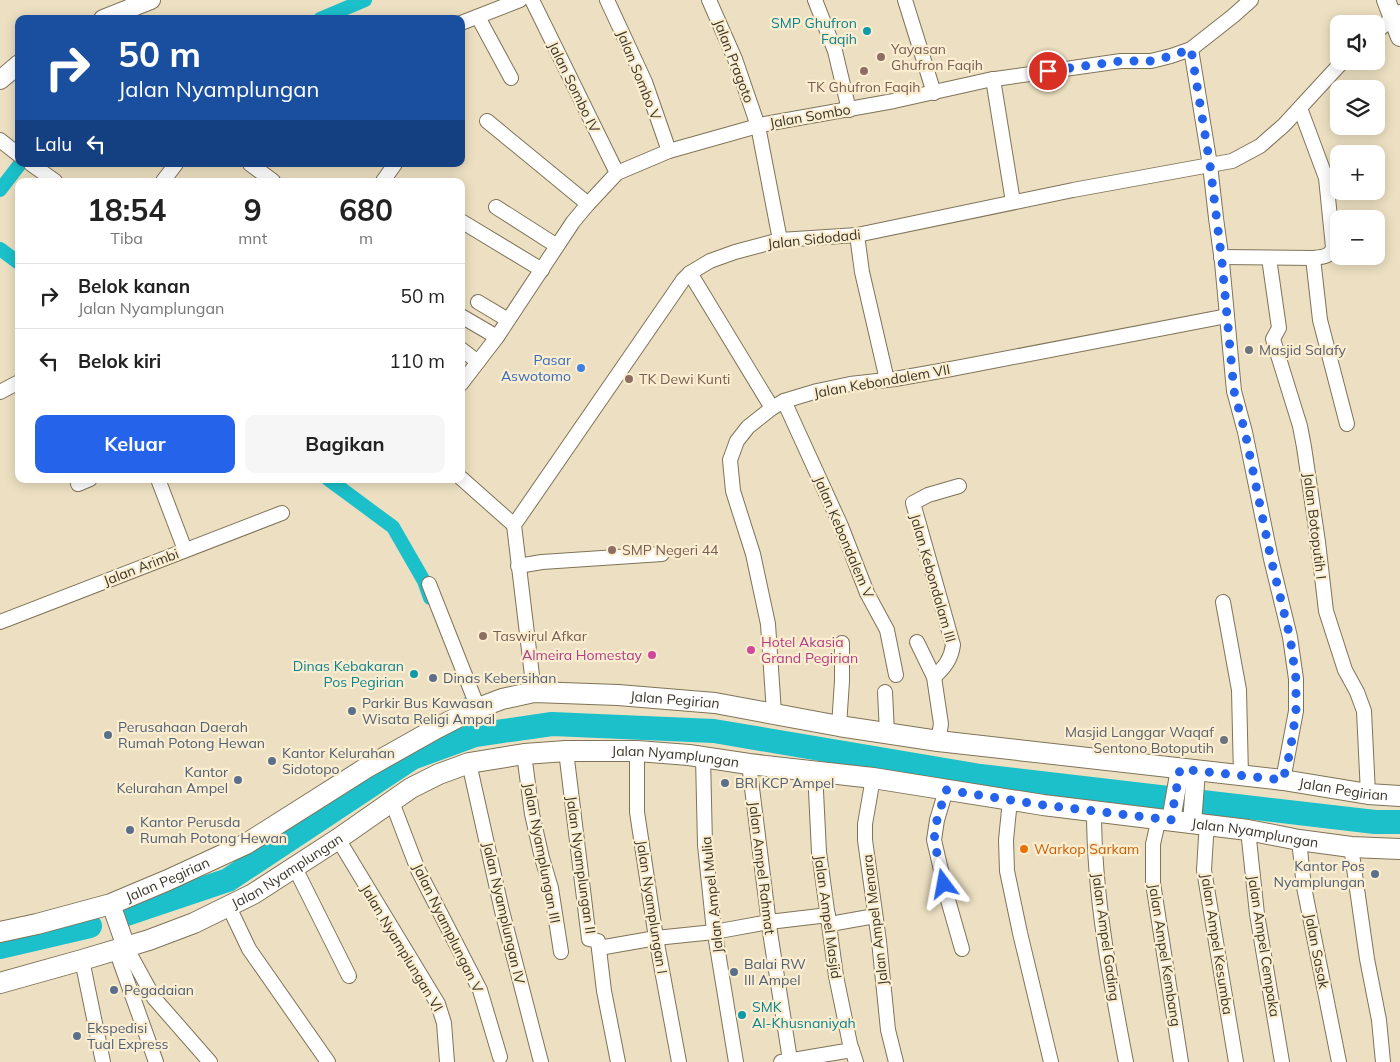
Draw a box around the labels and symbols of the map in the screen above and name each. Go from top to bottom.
place label: SMP Ghufron Faqih [771,14,857,48]
street label: Jalan Pragoto [710,17,758,105]
marker: SMP Ghufron Faqih [861,25,873,37]
street label: Jalan Sombo V [613,27,665,123]
street label: Jalan Sombo IV [544,39,604,136]
place label: Yayasan Ghufron Faqih [890,40,983,74]
pin [1027,50,1069,92]
marker: Yayasan Ghufron Faqih [875,51,887,63]
marker: TK Ghufron Faqih [858,65,870,77]
place label: TK Ghufron Faqih [807,78,921,96]
street label: Jalan Sombo [768,100,852,132]
street label: Jalan Sidodadi [767,225,861,253]
place label: Masjid Salafy [1259,341,1347,359]
marker: Masjid Salafy [1243,344,1255,356]
place label: Pasar Aswotomo [501,351,572,385]
street label: Jalan Kebondalem VII [812,360,952,402]
marker: Pasar Aswotomo [575,362,587,374]
place label: TK Dewi Kunti [639,370,730,388]
marker: TK Dewi Kunti [623,373,635,385]
street label: Jalan Botoputih I [1300,472,1330,580]
street label: Jalan Kebondalem V [810,473,878,601]
street label: Jalan Kebondalam III [906,512,960,644]
place label: SMP Negeri 44 [622,541,719,559]
street label: Jalan Arimbi [101,544,181,590]
marker: SMP Negeri 44 [606,544,618,556]
place label: Taswirul Afkar [493,627,588,645]
marker: Taswirul Afkar [477,630,489,642]
place label: Hotel Akasia Grand Pegirian [761,633,858,667]
marker: Hotel Akasia Grand Pegirian [745,644,757,656]
place label: Almeira Homestay [522,646,643,664]
marker: Almeira Homestay [646,649,658,661]
place label: Dinas Kebakaran Pos Pegirian [293,657,404,691]
marker: Dinas Kebakaran Pos Pegirian [408,668,420,680]
place label: Dinas Kebersihan [443,669,556,687]
marker: Dinas Kebersihan [427,672,439,684]
street label: Jalan Pegirian [629,687,721,713]
place label: Parkir Bus Kawasan Wisata Religi Ampal [362,694,495,728]
marker: Parkir Bus Kawasan Wisata Religi Ampal [346,705,358,717]
place label: Perusahaan Daerah Rumah Potong Hewan [118,718,265,752]
place label: Masjid Langgar Waqaf Sentono Botoputih [1065,723,1214,757]
marker: Perusahaan Daerah Rumah Potong Hewan [102,729,114,741]
marker: Masjid Langgar Waqaf Sentono Botoputih [1218,734,1230,746]
street label: Jalan Nyamplungan [612,742,740,771]
place label: Kantor Kelurahan Sidotopo [282,744,395,778]
marker: Kantor Kelurahan Sidotopo [266,755,278,767]
place label: Kantor Kelurahan Ampel [116,763,229,797]
marker: Kantor Kelurahan Ampel [232,774,244,786]
place label: BRI KCP Ampel [735,774,834,792]
street label: Jalan Pegirian [1298,774,1389,804]
marker: BRI KCP Ampel [719,777,731,789]
street label: Jalan Nyamplungan III [520,781,564,925]
street label: Jalan Nyamplungan II [562,795,600,935]
street label: Jalan Ampel Rahmat [745,800,779,936]
place label: Kantor Perusda Rumah Potong Hewan [140,813,287,847]
street label: Jalan Nyamplungan [1191,814,1320,852]
marker: Kantor Perusda Rumah Potong Hewan [124,824,136,836]
street label: Jalan Nyamplungan [228,829,346,912]
street label: Jalan Ampel Mulia [697,836,727,954]
street label: Jalan Nyamplungan I [633,839,671,975]
street label: Jalan Nyamplungan IV [479,840,529,986]
place label: Warkop Sarkam [1034,840,1139,858]
marker: Warkop Sarkam [1018,843,1030,855]
street label: Jalan Pegirian [123,853,212,906]
street label: Jalan Ampel Menara [858,853,892,987]
street label: Jalan Ampel Masjid [810,854,846,980]
position arrow [917,857,969,909]
place label: Kantor Pos Nyamplungan [1273,857,1365,891]
street label: Jalan Nyamplungan V [409,860,487,996]
marker: Kantor Pos Nyamplungan [1369,868,1381,880]
street label: Jalan Ampel Gading [1088,872,1124,1002]
street label: Jalan Ampel Kesumba [1197,872,1237,1016]
street label: Jalan Ampel Cempaka [1244,874,1284,1018]
street label: Jalan Nyamplungan VI [357,881,447,1015]
street label: Jalan Ampel Kembang [1145,882,1185,1028]
street label: Jalan Sasak [1301,912,1333,991]
place label: Balai RW III Ampel [744,955,806,989]
marker: Balai RW III Ampel [728,966,740,978]
place label: Pegadaian [124,981,194,999]
marker: Pegadaian [108,984,120,996]
place label: SMK Al-Khusnaniyah [752,998,856,1032]
marker: SMK Al-Khusnaniyah [736,1009,748,1021]
place label: Ekspedisi Tual Express [87,1019,169,1053]
marker: Ekspedisi Tual Express [71,1030,83,1042]

